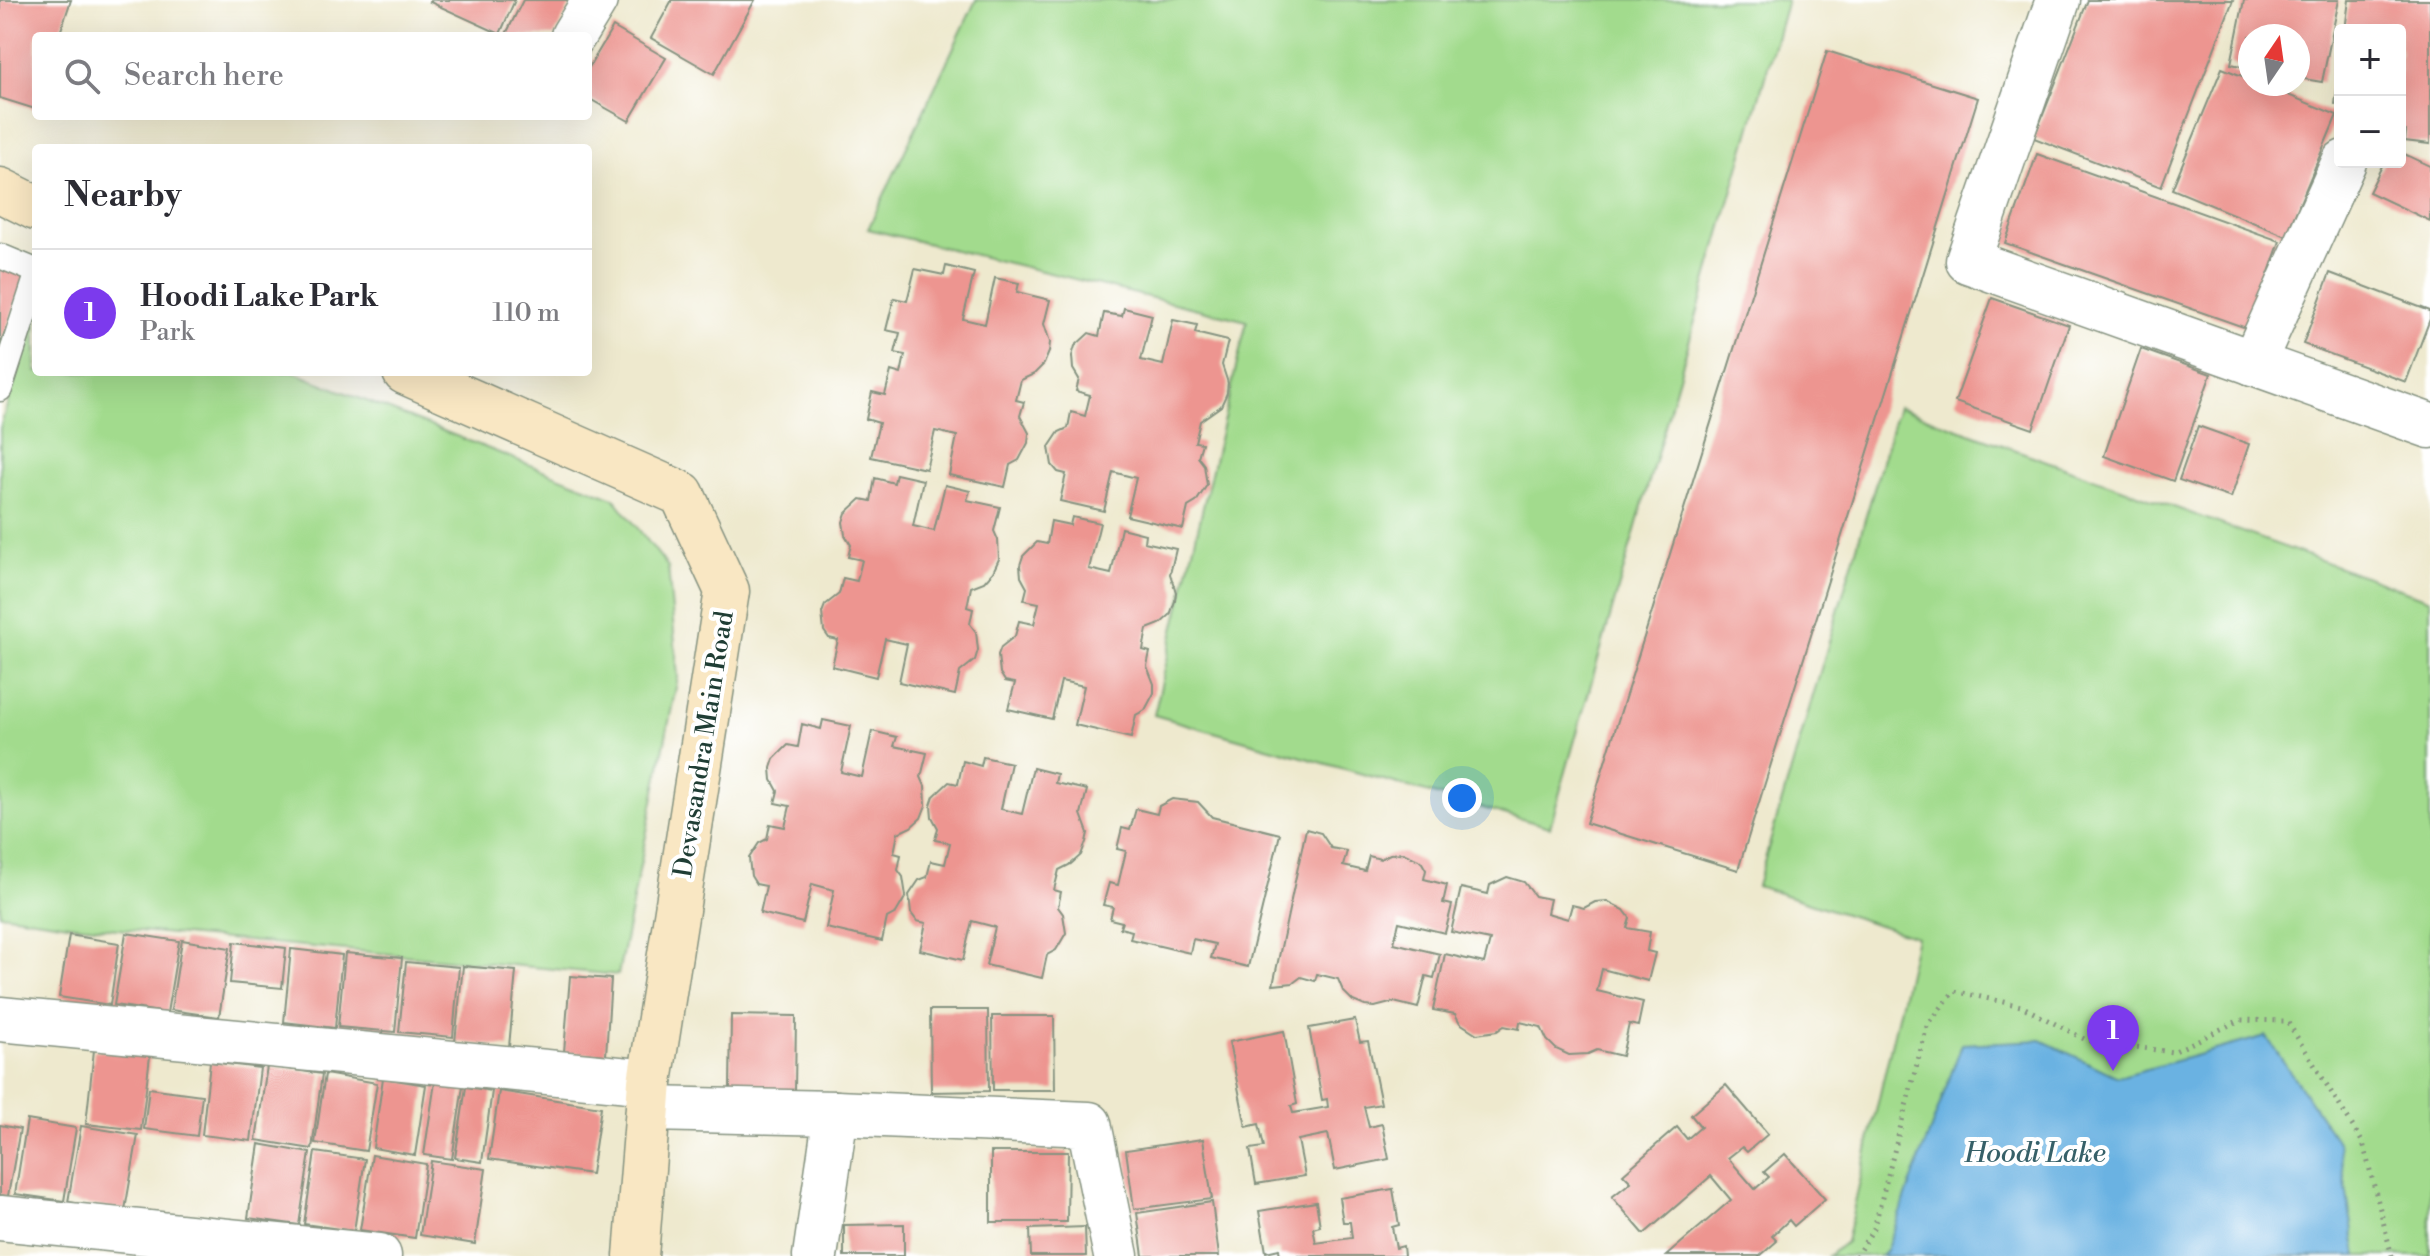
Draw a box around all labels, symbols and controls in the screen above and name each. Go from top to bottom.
north arrow [2238,24,2310,96]
map controls [2334,24,2406,168]
button: + [2334,24,2406,96]
search box [32,32,592,120]
icon: search [60,54,104,98]
text: Search here [124,57,284,95]
button: − [2334,96,2406,168]
text: Nearby [64,175,182,217]
text: Hoodi Lake Park [140,278,378,316]
text: 1 [84,297,96,329]
text: 110 m [492,297,560,329]
text: Park [140,316,194,348]
street label: Devasandra Main Road [667,608,741,880]
your location [1442,778,1482,818]
pin: 1 [2087,1005,2139,1071]
water label: Hoodi Lake [1963,1136,2106,1171]

